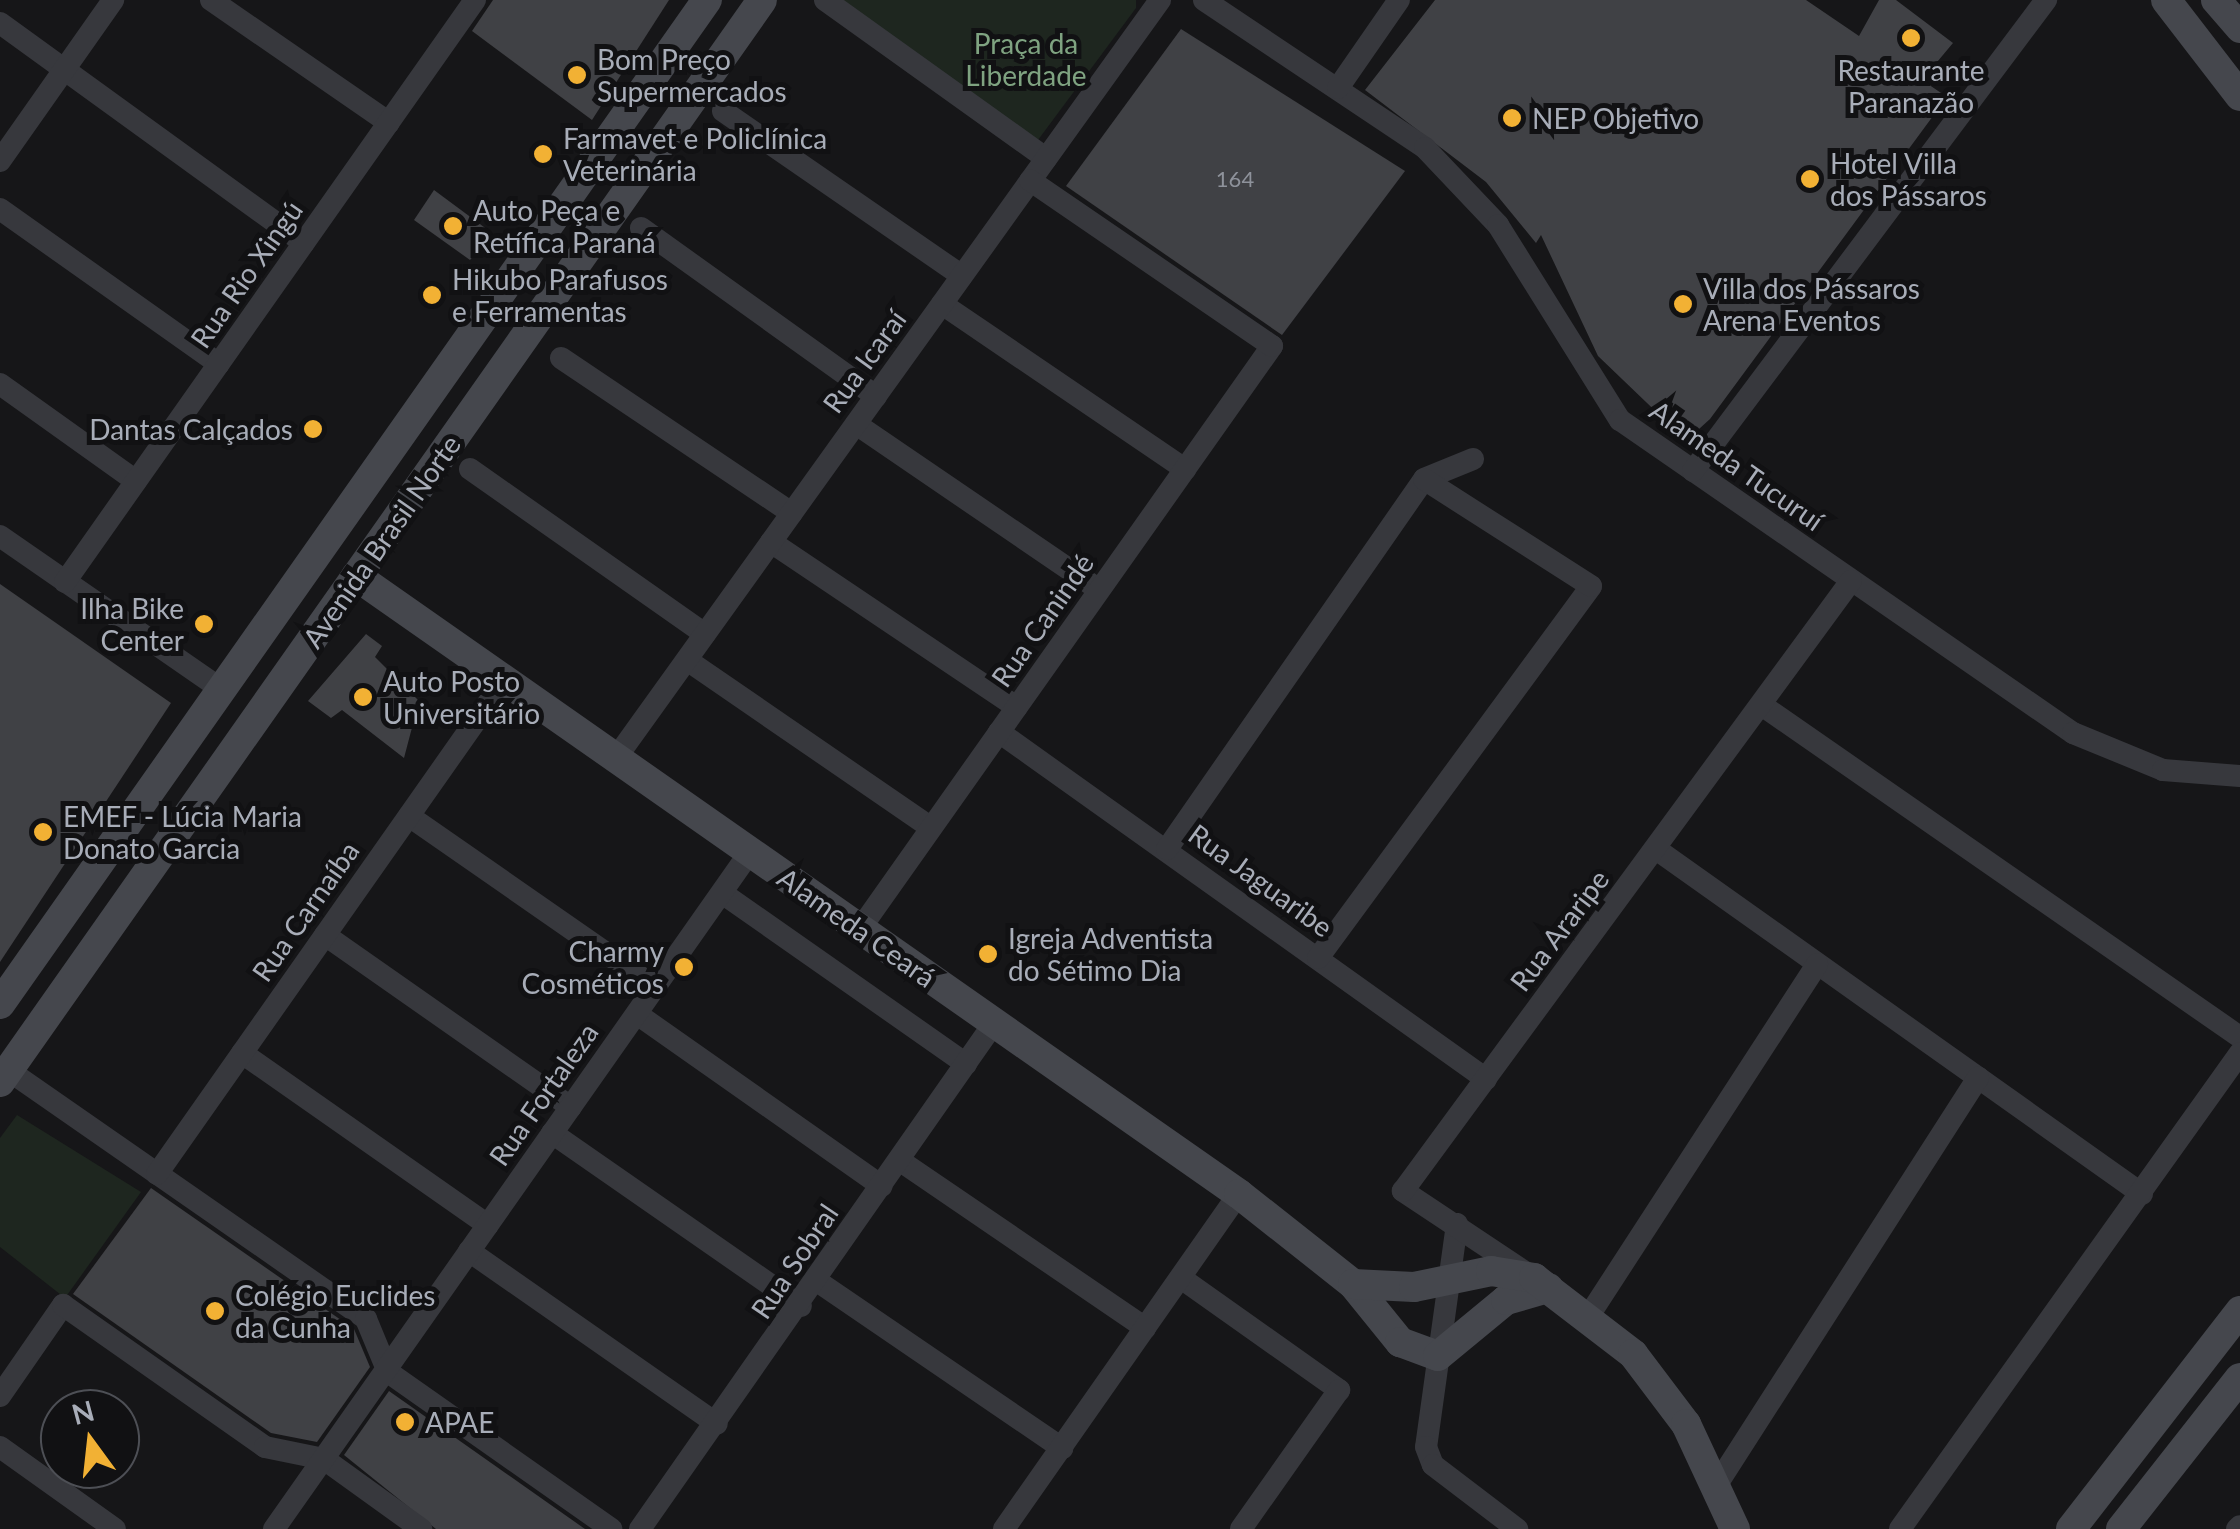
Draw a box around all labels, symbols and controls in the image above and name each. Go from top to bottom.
park label: Praça da Liberdade [965,26,1087,92]
marker: Restaurante Paranazão [1900,27,1922,49]
place label: Bom Preço Supermercados [597,42,787,108]
place label: Restaurante Paranazão [1837,53,1985,119]
marker: Bom Preço Supermercados [566,64,588,86]
place label: NEP Objetivo [1532,101,1700,135]
marker: NEP Objetivo [1501,107,1523,129]
place label: Farmavet e Policlínica Veterinária [563,121,827,187]
marker: Farmavet e Policlínica Veterinária [532,143,554,165]
place label: Hotel Villa dos Pássaros [1830,146,1987,212]
house number: 164 [1216,166,1254,192]
marker: Hotel Villa dos Pássaros [1799,168,1821,190]
place label: Auto Peça e Retífica Paraná [473,193,656,259]
street label: Rua Rio Xingú [183,194,309,354]
marker: Auto Peça e Retífica Paraná [442,215,464,237]
place label: Hikubo Parafusos e Ferramentas [452,262,668,328]
place label: Villa dos Pássaros Arena Eventos [1703,271,1920,337]
marker: Hikubo Parafusos e Ferramentas [421,284,443,306]
marker: Villa dos Pássaros Arena Eventos [1672,293,1694,315]
street label: Rua Icaraí [815,303,913,419]
street label: Alameda Tucuruí [1644,393,1830,537]
place label: Dantas Calçados [89,412,293,446]
marker: Dantas Calçados [302,418,324,440]
street label: Avenida Brasil Norte [295,428,467,654]
street label: Rua Canindé [984,547,1100,693]
place label: Ilha Bike Center [80,591,184,657]
marker: Ilha Bike Center [193,613,215,635]
place label: Auto Posto Universitário [383,664,540,730]
marker: Auto Posto Universitário [352,686,374,708]
place label: EMEF - Lúcia Maria Donato Garcia [63,799,303,865]
street label: Rua Jaguaribe [1182,816,1340,944]
marker: EMEF - Lúcia Maria Donato Garcia [32,821,54,843]
street label: Rua Carnaíba [245,835,365,987]
street label: Alameda Ceará [772,860,942,994]
street label: Rua Araripe [1502,862,1616,998]
place label: Igreja Adventista do Sétimo Dia [1008,921,1214,987]
place label: Charmy Cosméticos [521,934,664,1000]
marker: Igreja Adventista do Sétimo Dia [977,943,999,965]
marker: Charmy Cosméticos [673,956,695,978]
street label: Rua Fortaleza [482,1016,604,1172]
street label: Rua Sobral [743,1197,845,1325]
place label: Colégio Euclides da Cunha [235,1278,435,1344]
marker: Colégio Euclides da Cunha [204,1300,226,1322]
north arrow [40,1389,140,1489]
text: N [68,1393,98,1431]
place label: APAE [425,1405,494,1439]
marker: APAE [394,1411,416,1433]

